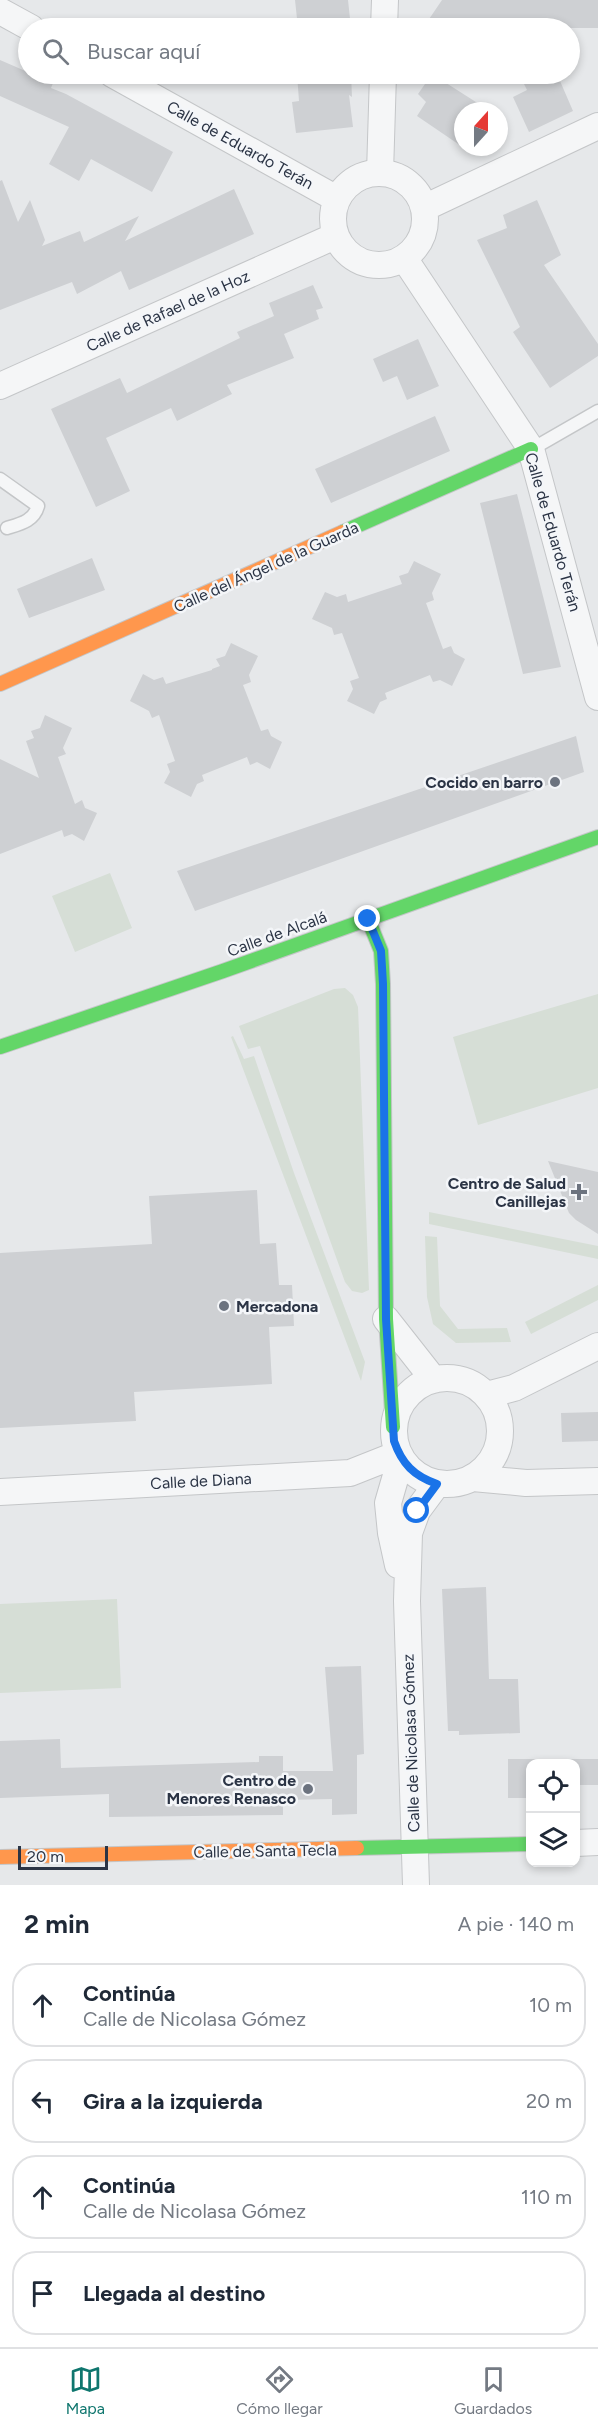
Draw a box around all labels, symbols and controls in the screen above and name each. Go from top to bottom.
search box [18,18,580,84]
icon: search [39,35,72,68]
text: Buscar aquí [87,38,200,65]
street label: Calle de Eduardo Terán [163,97,317,193]
north arrow [454,102,508,156]
street label: Calle de Rafael de la Hoz [83,266,253,356]
street label: Calle de Eduardo Terán [521,450,585,614]
street label: Calle del Ángel de la Guarda [171,518,361,616]
place label: Cocido en barro [425,773,543,792]
marker: Cocido en barro [548,775,562,789]
route end [354,905,380,931]
street label: Calle de Alcalá [225,907,329,961]
place label: Centro de Salud Canillejas [448,1174,567,1211]
marker: Centro de Salud Canillejas [570,1183,588,1201]
place label: Mercadona [236,1297,318,1316]
marker: Mercadona [217,1299,231,1313]
street label: Calle de Diana [150,1469,252,1493]
route start [403,1497,429,1523]
street label: Calle de Nicolasa Gómez [398,1653,424,1832]
map controls [526,1759,580,1867]
button: locate [526,1759,580,1813]
place label: Centro de Menores Renasco [167,1771,296,1808]
marker: Centro de Menores Renasco [301,1782,315,1796]
button: layers [526,1813,580,1867]
street label: Calle de Santa Tecla [193,1840,337,1862]
scale bar [18,1843,108,1870]
text: 20 m [27,1847,64,1866]
text: 2 min [24,1908,90,1940]
text: A pie · 140 m [458,1912,574,1936]
text: Continúa [83,1980,176,2007]
icon: ahead [26,1989,59,2022]
text: 10 m [529,1993,572,2017]
text: Calle de Nicolasa Gómez [83,2007,306,2031]
icon: left [26,2085,59,2118]
text: Gira a la izquierda [83,2088,263,2115]
text: 20 m [526,2089,572,2113]
text: Continúa [83,2172,176,2199]
icon: ahead [26,2181,59,2214]
text: 110 m [521,2185,572,2209]
text: Calle de Nicolasa Gómez [83,2199,306,2223]
icon: arrive [26,2277,59,2310]
text: Llegada al destino [83,2280,265,2307]
tab: Mapa [66,2363,105,2418]
tab: Cómo llegar [236,2363,323,2418]
tab: Guardados [454,2363,532,2418]

